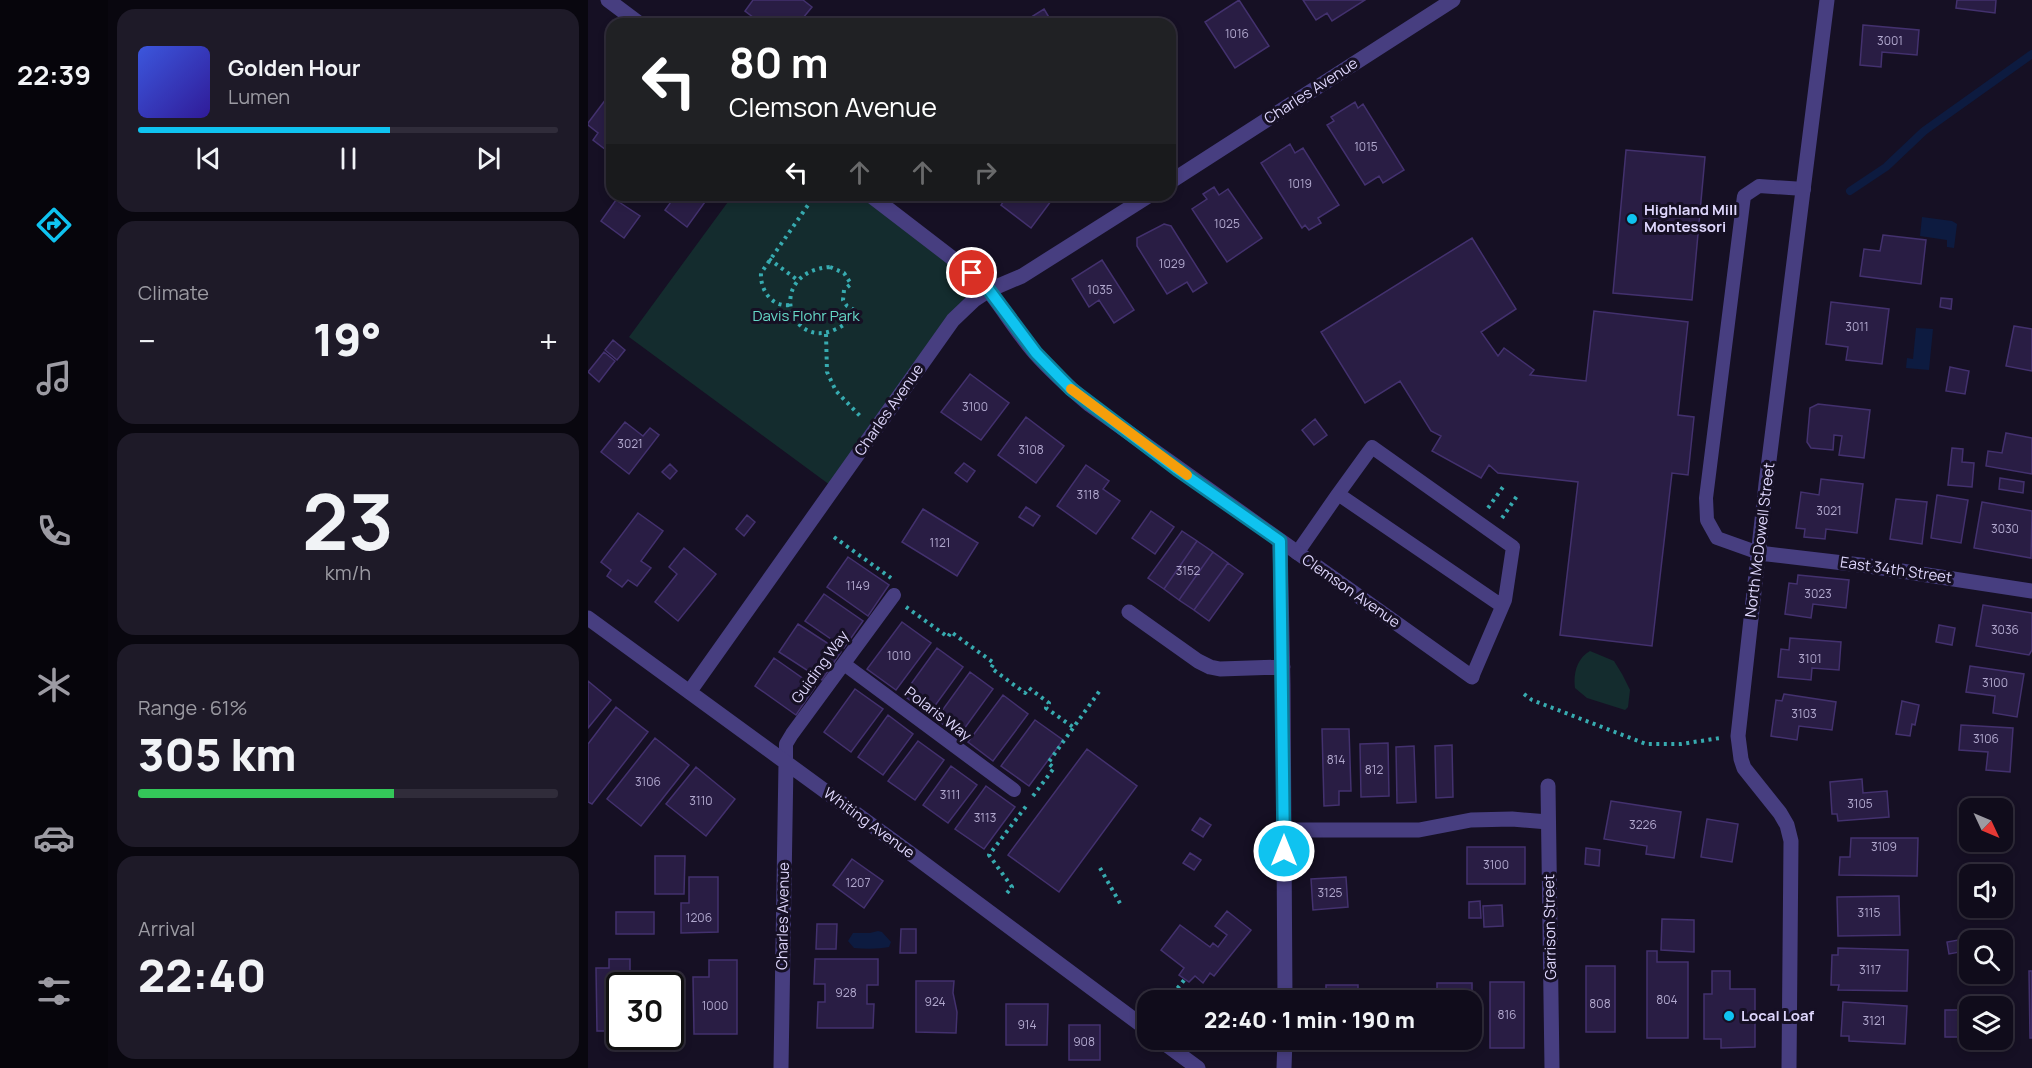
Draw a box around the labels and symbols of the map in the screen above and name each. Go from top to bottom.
house number: 1016 [1225,25,1249,42]
house number: 3001 [1877,32,1903,49]
street label: Charles Avenue [1260,52,1362,129]
house number: 1015 [1354,138,1378,155]
house number: 1019 [1288,175,1312,192]
place label: Highland Mill Montessori [1644,199,1737,237]
marker: Highland Mill Montessori [1625,212,1639,226]
house number: 1025 [1214,215,1240,232]
pin [946,247,997,298]
house number: 1029 [1159,255,1185,272]
house number: 1035 [1087,281,1113,298]
park label: Davis Flohr Park [752,305,860,326]
house number: 3011 [1845,318,1869,335]
street label: Charles Avenue [849,359,928,460]
house number: 3100 [962,398,988,415]
house number: 3021 [617,435,643,452]
house number: 3108 [1018,441,1044,458]
street label: North McDowell Street [1740,461,1779,619]
house number: 3118 [1077,486,1100,503]
house number: 3021 [1816,502,1842,519]
house number: 3030 [1991,520,2019,537]
house number: 1121 [930,534,950,551]
street label: Clemson Avenue [1298,549,1405,632]
street label: East 34th Street [1839,551,1953,588]
house number: 3152 [1176,562,1201,579]
house number: 1149 [846,577,870,594]
house number: 3023 [1804,585,1832,602]
house number: 3036 [1991,621,2019,638]
street label: Guiding Way [786,626,853,707]
house number: 1010 [887,647,911,664]
house number: 3101 [1798,650,1822,667]
house number: 3100 [1982,674,2008,691]
street label: Polaris Way [901,682,976,746]
house number: 3103 [1791,705,1817,722]
house number: 3106 [1973,730,1999,747]
house number: 814 [1327,751,1345,768]
house number: 812 [1365,761,1383,778]
house number: 3106 [635,773,661,790]
street label: Whiting Avenue [819,782,919,863]
house number: 3111 [940,786,960,803]
house number: 3110 [689,792,713,809]
house number: 3105 [1847,795,1873,812]
north arrow [1959,798,2013,852]
house number: 3113 [974,809,996,826]
house number: 3226 [1629,816,1657,833]
position arrow [1252,819,1316,883]
house number: 3109 [1871,838,1897,855]
house number: 3100 [1483,856,1509,873]
street label: Charles Avenue [771,862,794,970]
house number: 1207 [846,874,870,891]
street label: Garrison Street [1538,874,1561,980]
house number: 3125 [1317,884,1343,901]
house number: 3115 [1858,904,1881,921]
house number: 1206 [686,909,712,926]
house number: 3117 [1859,961,1881,978]
speed limit sign: 30 [606,972,684,1050]
house number: 928 [835,984,857,1001]
house number: 804 [1656,991,1678,1008]
house number: 924 [924,993,946,1010]
house number: 808 [1589,995,1611,1012]
house number: 1000 [702,997,728,1014]
place label: Local Loaf [1741,1005,1815,1026]
house number: 816 [1497,1006,1517,1023]
marker: Local Loaf [1722,1009,1736,1023]
house number: 3121 [1863,1012,1885,1029]
house number: 914 [1017,1016,1037,1033]
house number: 908 [1073,1033,1095,1050]

